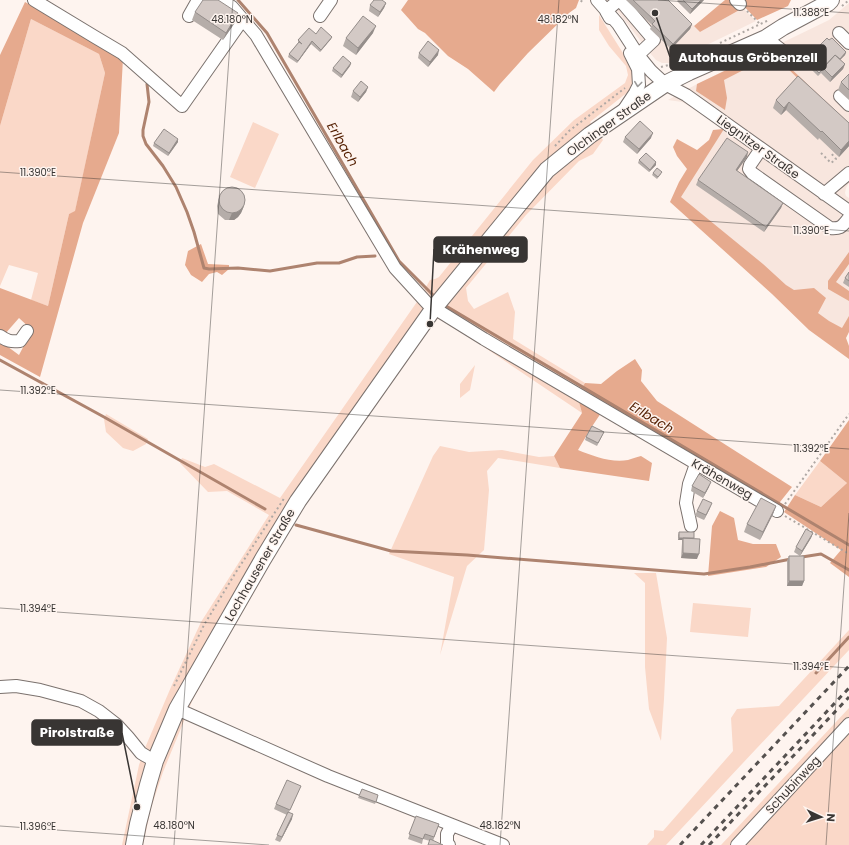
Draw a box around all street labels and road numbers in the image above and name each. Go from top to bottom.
street label: Olchinger Straße [563,87,654,160]
street label: Liegnitzer Straße [713,111,803,183]
street label: Krähenweg [689,454,756,503]
street label: Lochhausener Straße [220,505,299,624]
street label: Schubinweg [761,752,824,817]

